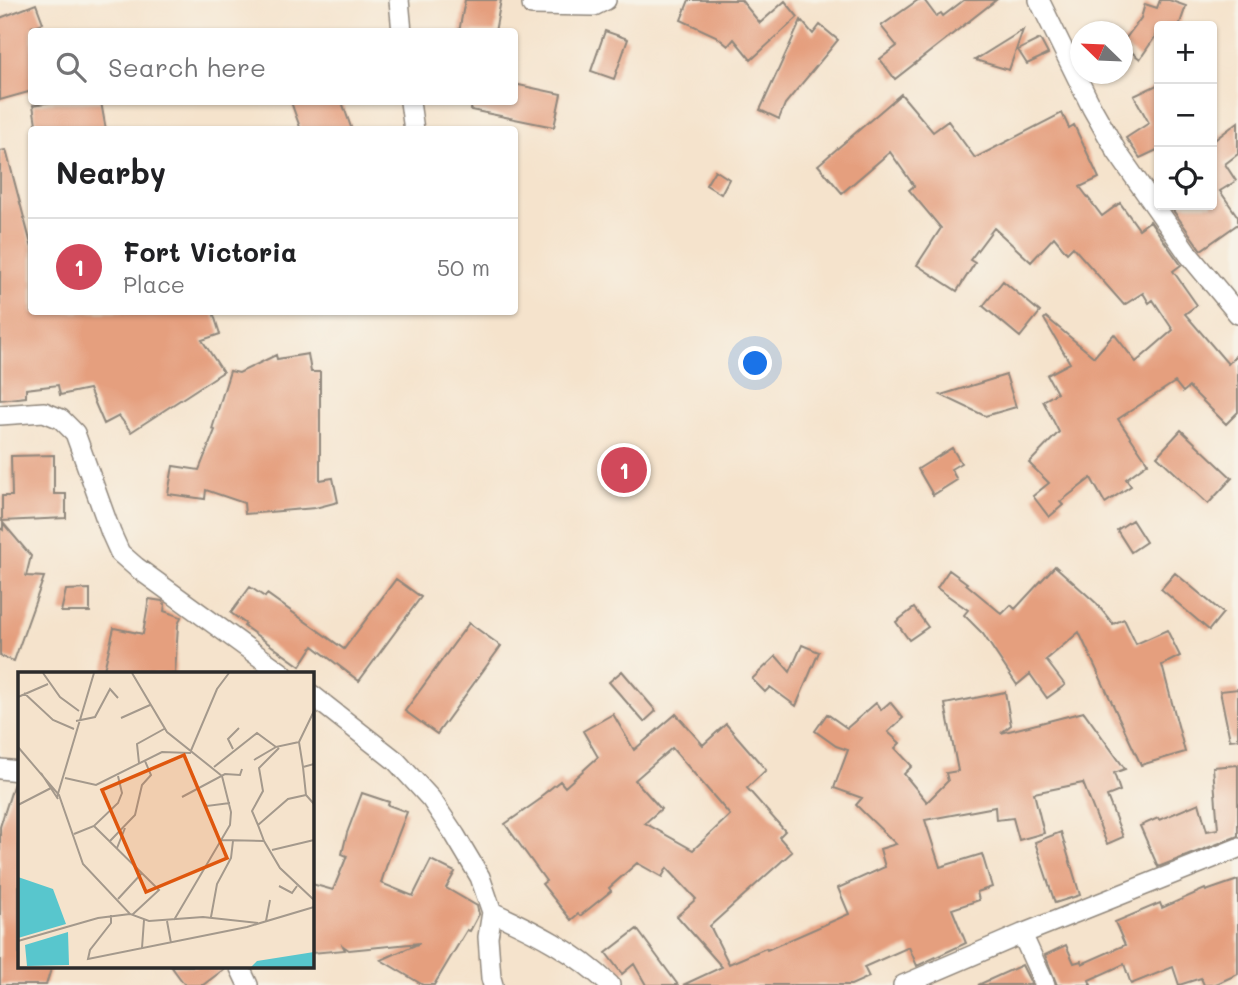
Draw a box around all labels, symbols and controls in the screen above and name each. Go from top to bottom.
north arrow [1070,21,1133,84]
map controls [1154,21,1217,210]
button: + [1154,21,1217,84]
search box [28,28,518,105]
icon: search [52,48,90,86]
text: Search here [108,50,266,84]
button: − [1154,84,1217,147]
button: locate [1154,147,1217,210]
text: Nearby [56,152,166,192]
text: Fort Victoria [123,235,297,269]
text: 1 [74,252,84,282]
text: 50 m [437,252,490,282]
text: Place [123,269,185,299]
your location [738,346,772,380]
pin: 1 [601,444,647,496]
inset map [18,672,313,968]

